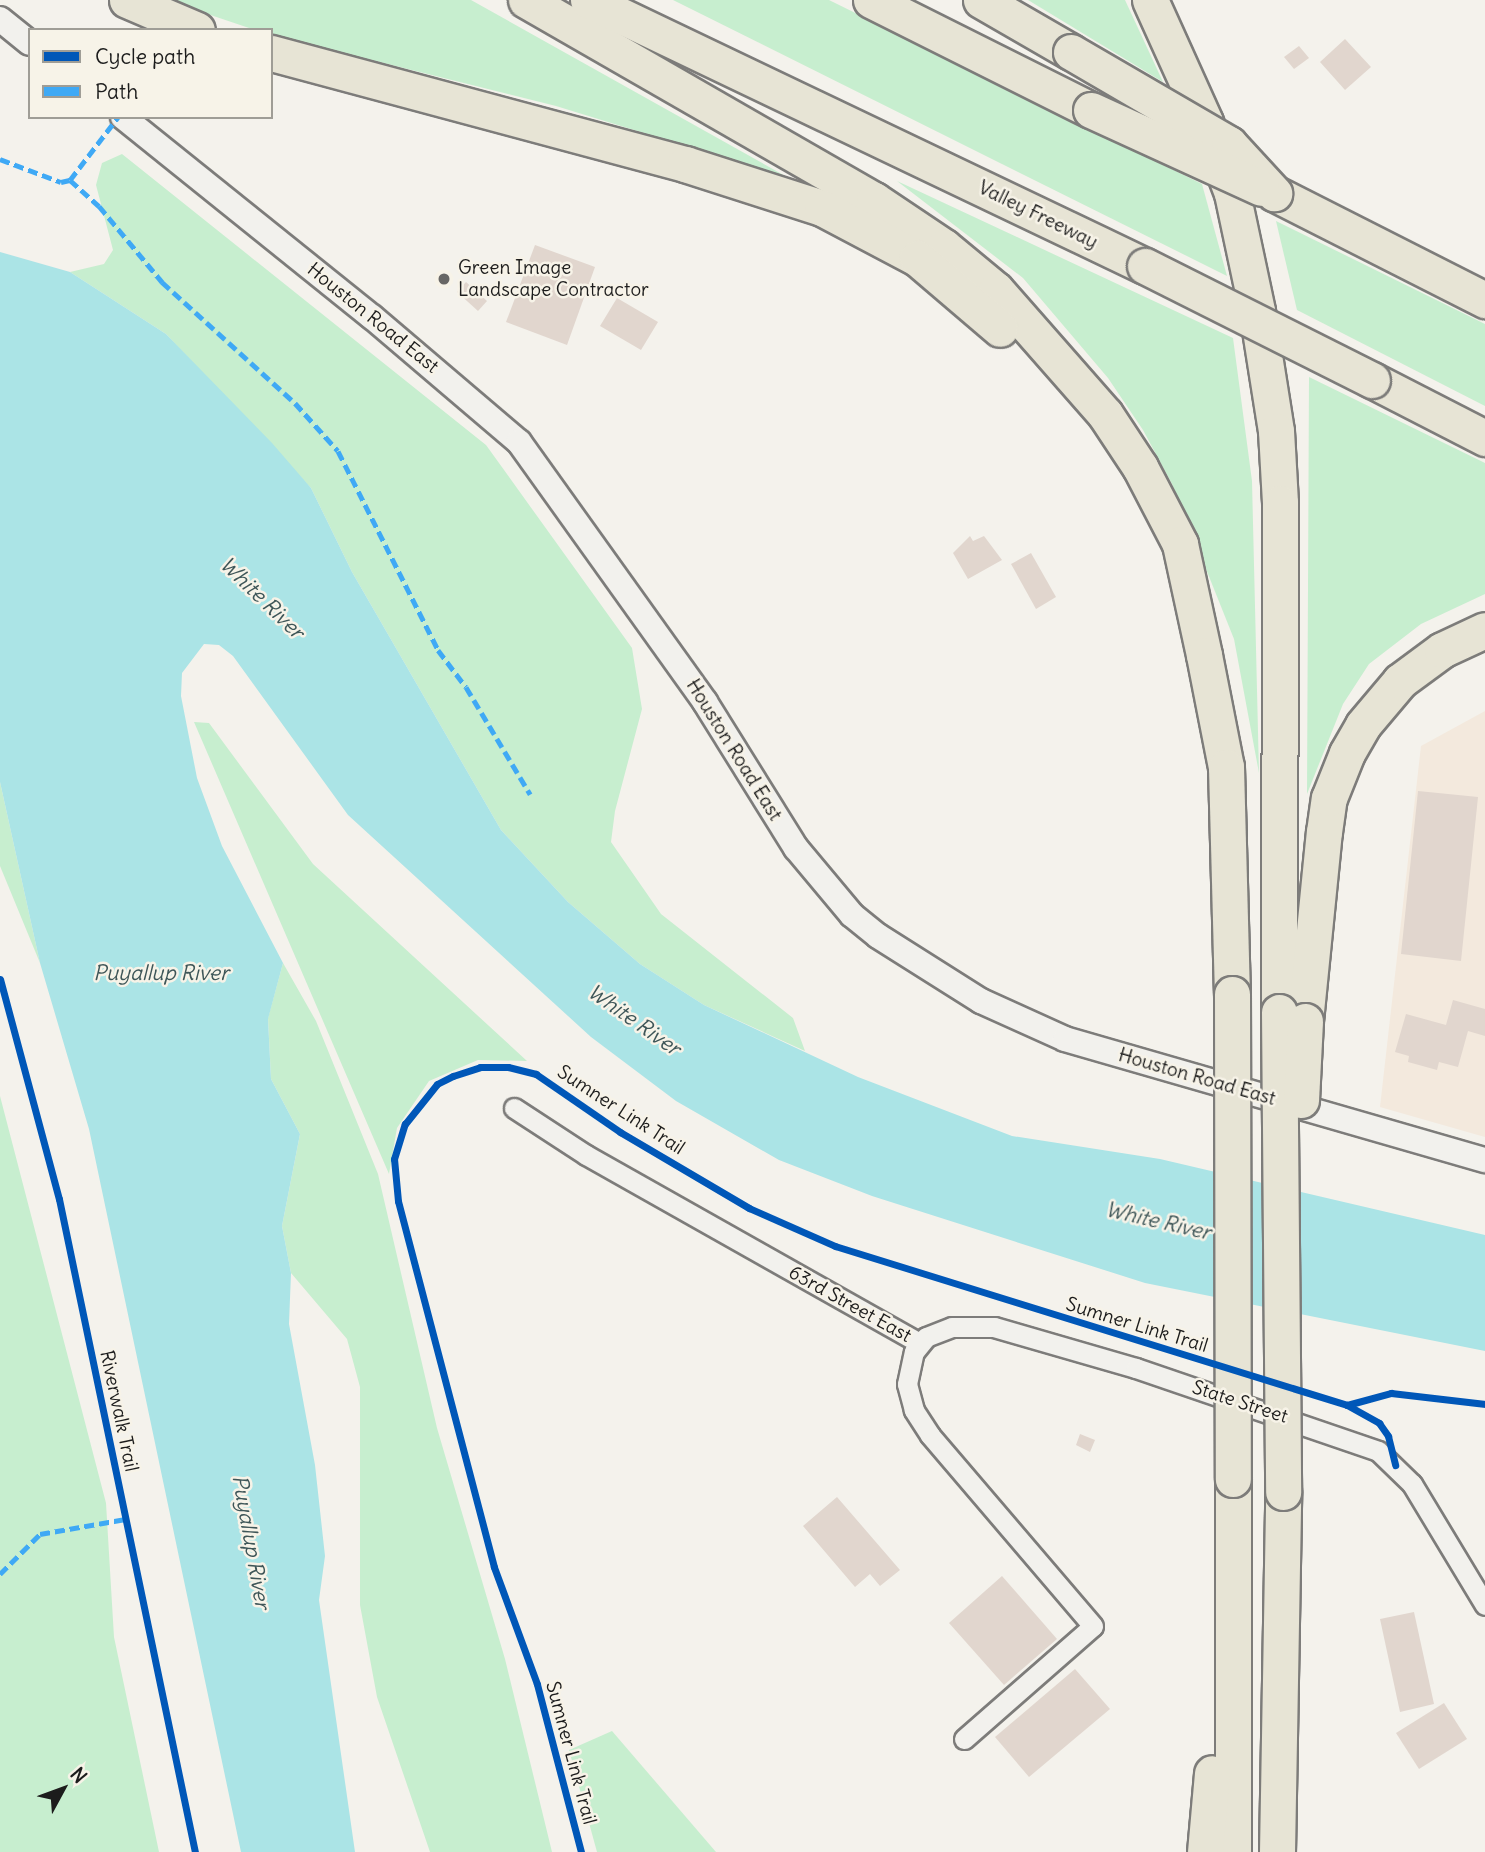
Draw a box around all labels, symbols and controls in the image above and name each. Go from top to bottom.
legend [28,28,273,119]
text: Cycle path [95,43,195,70]
text: Path [95,78,138,105]
street label: Valley Freeway [975,176,1101,254]
place label: Green Image Landscape Contractor [458,257,649,301]
street label: Houston Road East [303,258,443,378]
marker: Green Image Landscape Contractor [436,271,452,287]
water label: White River [215,552,309,644]
street label: Houston Road East [681,675,787,825]
water label: Puyallup River [93,960,229,986]
water label: White River [583,979,685,1061]
street label: Houston Road East [1116,1044,1278,1110]
street label: Sumner Link Trail [553,1060,689,1160]
water label: White River [1103,1197,1213,1245]
street label: 63rd Street East [785,1261,915,1347]
street label: Sumner Link Trail [1063,1293,1211,1357]
street label: Riverwalk Trail [95,1348,143,1474]
street label: State Street [1189,1376,1291,1428]
water label: Puyallup River [227,1473,275,1611]
street label: Sumner Link Trail [541,1679,601,1827]
north arrow [28,1754,98,1824]
text: N [65,1762,92,1788]

